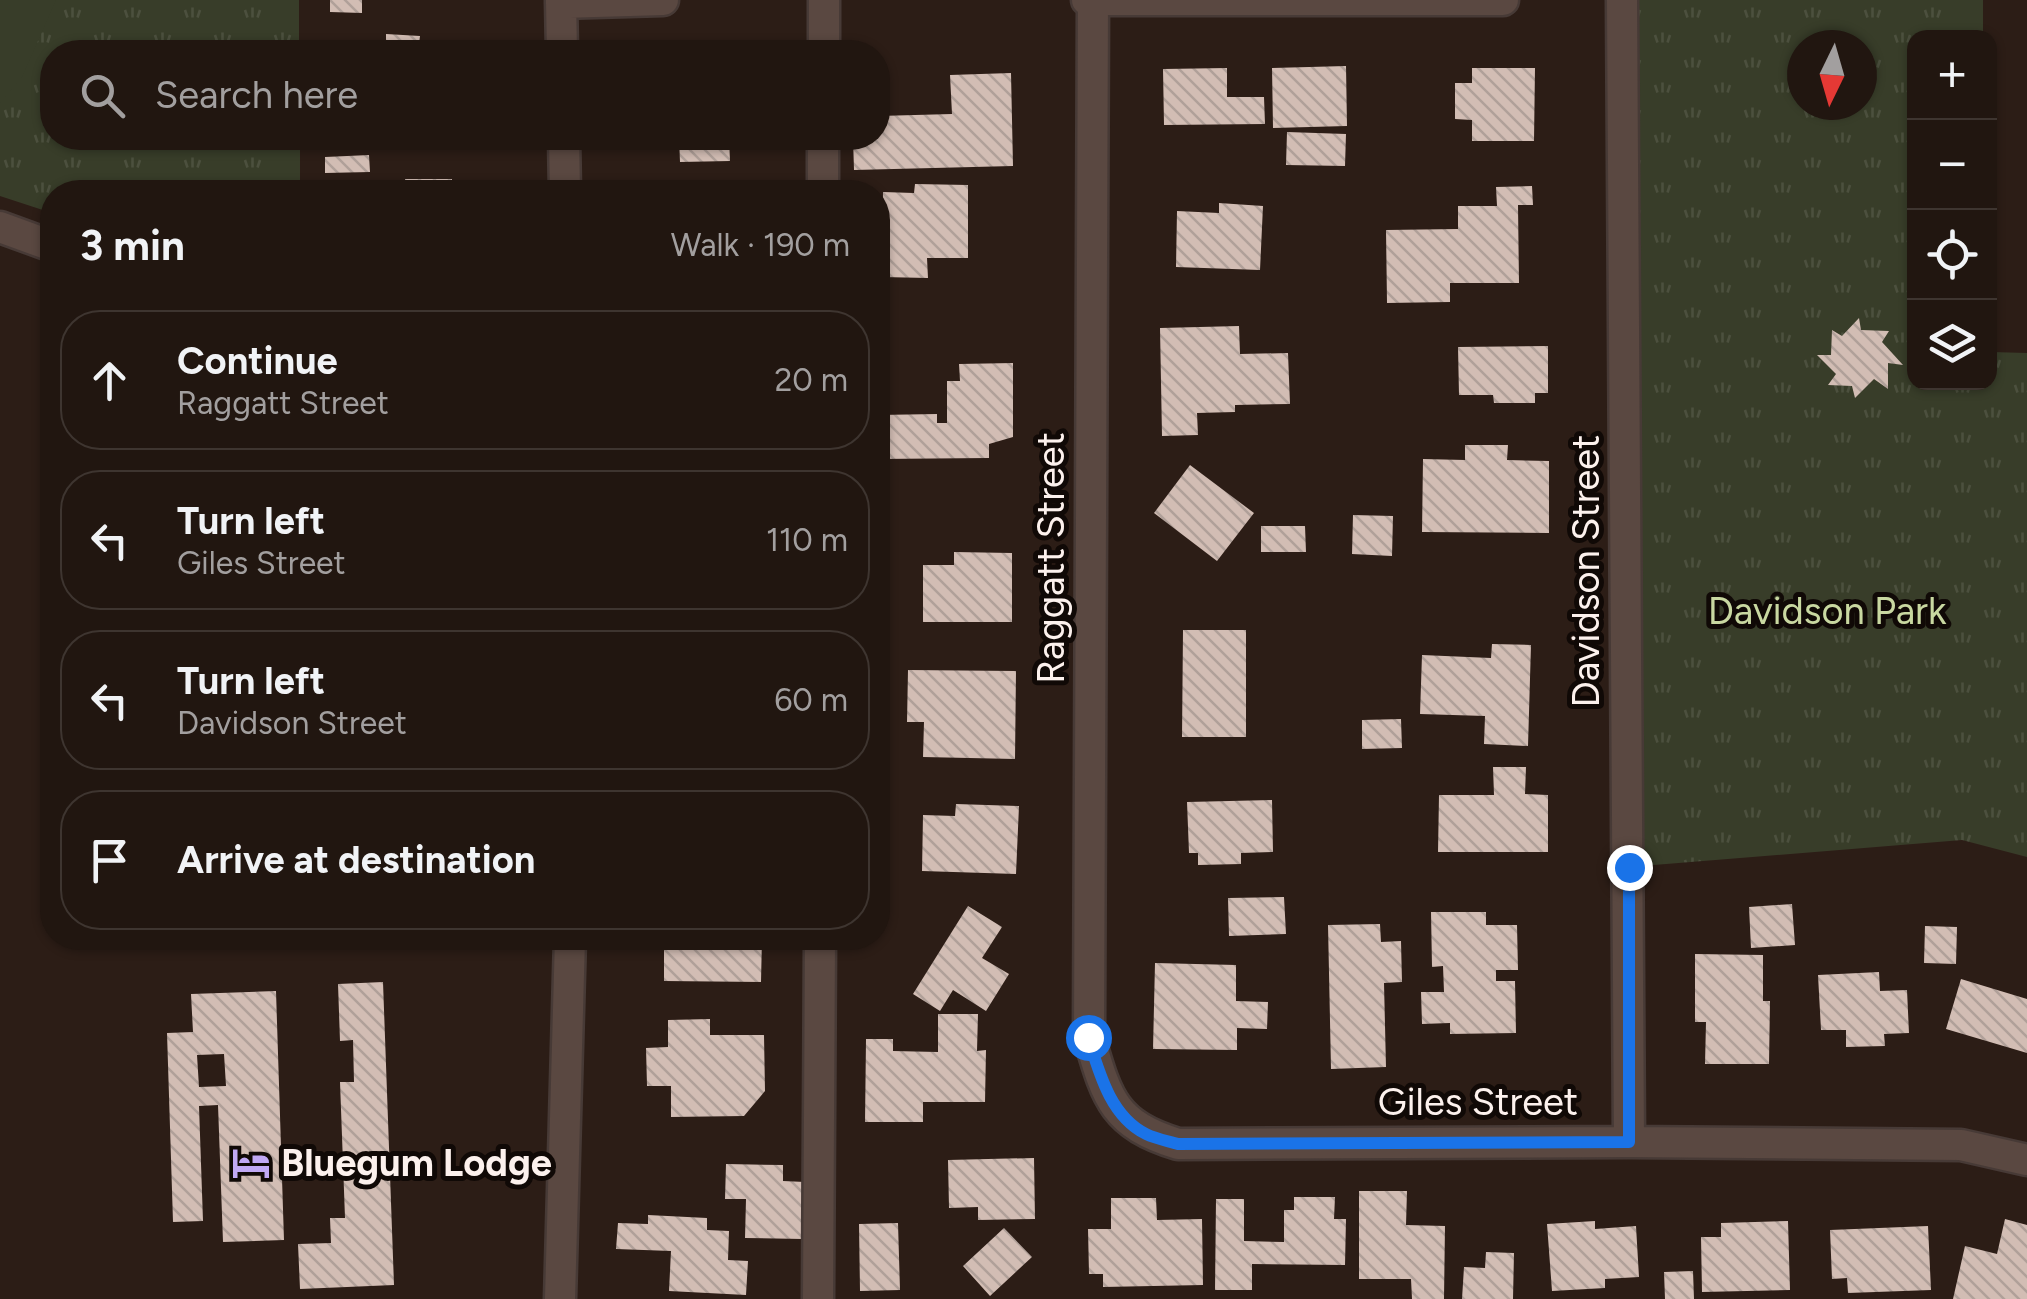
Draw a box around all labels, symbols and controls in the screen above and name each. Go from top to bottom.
north arrow [1787,30,1877,120]
map controls [1907,30,1997,390]
button: + [1907,30,1997,120]
search box [40,40,890,150]
icon: search [75,68,130,123]
text: Search here [155,72,358,118]
button: − [1907,120,1997,210]
button: locate [1907,210,1997,300]
text: 3 min [80,220,185,271]
text: Walk · 190 m [671,226,850,264]
button: layers [1907,300,1997,390]
text: Continue [177,338,338,384]
icon: ahead [82,353,137,408]
text: 20 m [774,361,848,399]
text: Raggatt Street [177,384,389,422]
street label: Raggatt Street [1028,432,1074,684]
street label: Davidson Street [1563,435,1609,707]
text: Turn left [177,498,325,544]
icon: left [82,513,137,568]
text: 110 m [766,521,848,559]
text: Giles Street [177,544,346,582]
park label: Davidson Park [1708,588,1947,634]
text: Turn left [177,658,325,704]
icon: left [82,673,137,728]
text: 60 m [774,681,848,719]
text: Davidson Street [177,704,407,742]
icon: arrive [82,833,137,888]
text: Arrive at destination [177,837,535,883]
route end [1607,845,1653,891]
route start [1066,1015,1112,1061]
street label: Giles Street [1378,1079,1578,1125]
place label: Bluegum Lodge [281,1140,552,1186]
hotel icon: Bluegum Lodge [230,1142,272,1184]

